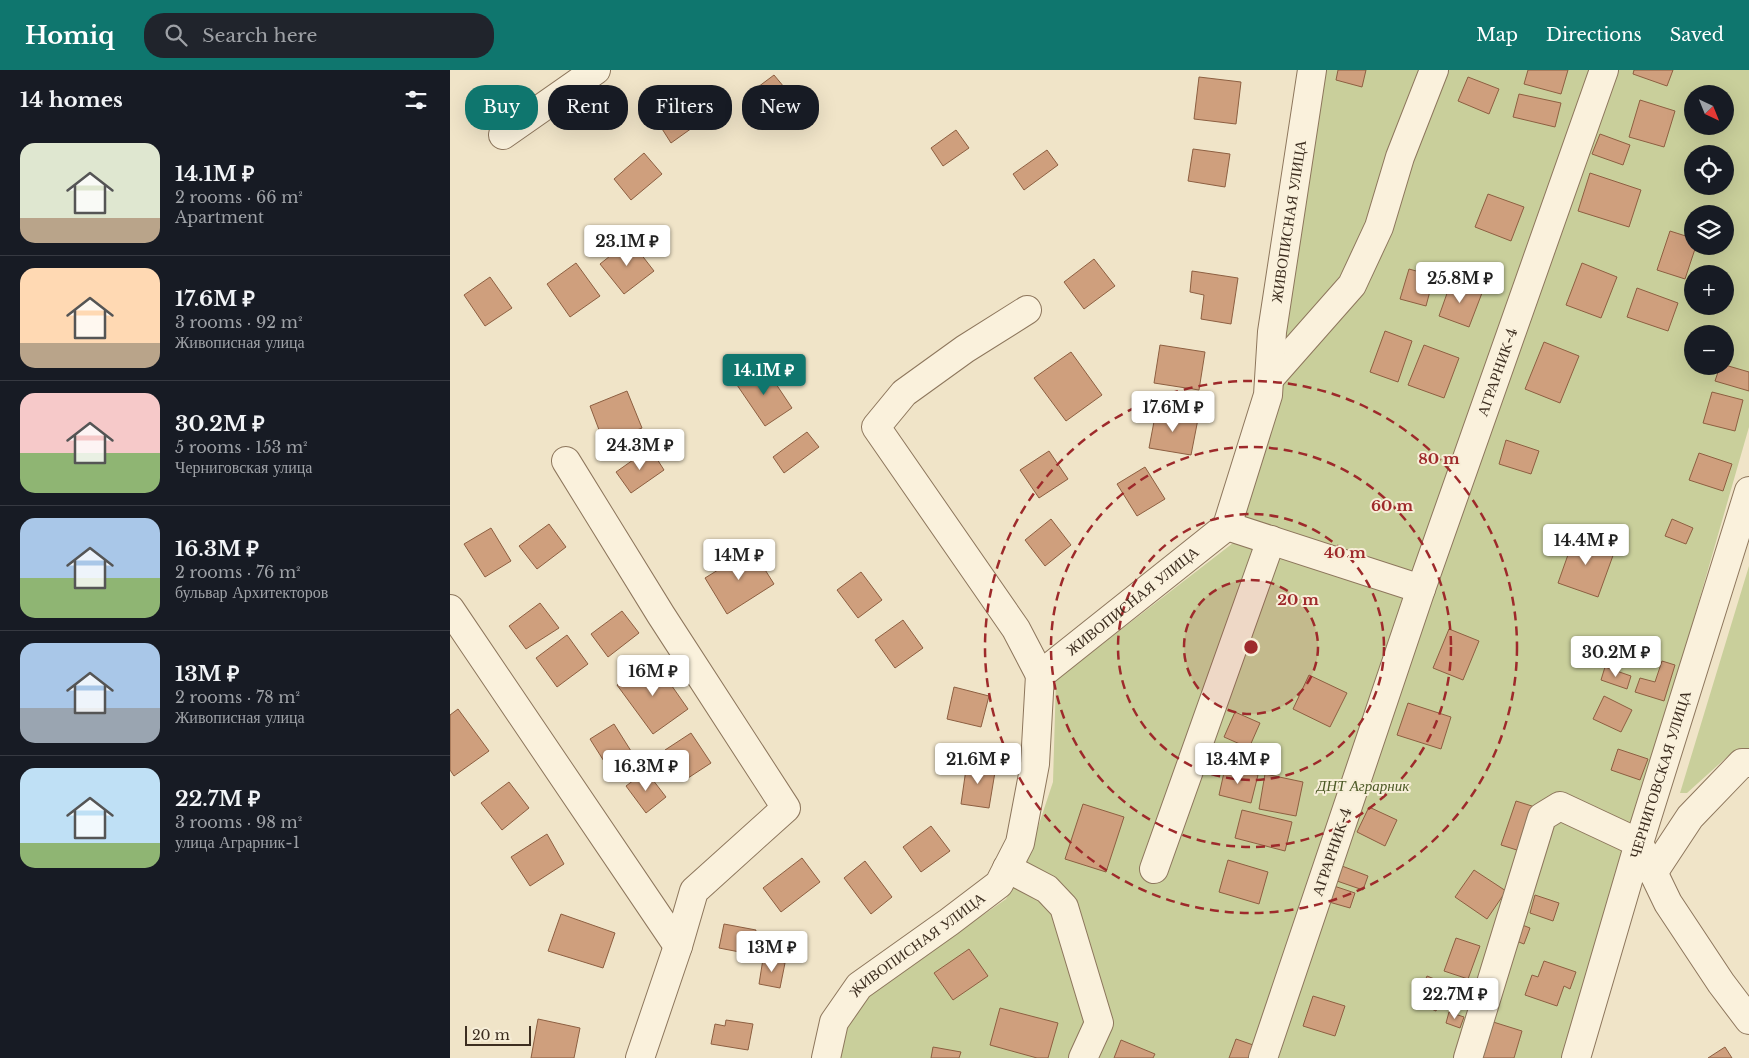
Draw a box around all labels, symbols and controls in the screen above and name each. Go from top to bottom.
search box [144,13,494,58]
text: Homiq [25,21,114,50]
icon: search [162,21,190,49]
text: Search here [202,24,317,47]
text: Map [1476,24,1518,46]
text: Directions [1546,24,1642,46]
text: Saved [1670,24,1724,46]
chip: Buy [465,85,538,130]
chip: Rent [548,85,628,130]
chip: Filters [638,85,732,130]
chip: New [742,85,819,130]
north arrow [1684,85,1734,135]
map controls [1684,85,1734,375]
icon: filters [402,86,430,114]
text: 14 homes [20,87,123,113]
street label: ЖИВОПИСНАЯ УЛИЦА [1267,138,1310,304]
button: locate [1684,145,1734,195]
text: 14.1M ₽ [175,161,255,187]
icon: home [60,163,120,223]
text: 2 rooms · 66 m² [175,187,303,207]
button: layers [1684,205,1734,255]
text: Apartment [175,207,264,227]
pin: 23.1M ₽ [581,224,673,267]
text: 23.1M ₽ [595,231,659,251]
pin: 25.8M ₽ [1414,262,1506,304]
button: + [1684,265,1734,315]
text: 25.8M ₽ [1427,268,1493,288]
text: 17.6M ₽ [175,286,255,312]
icon: home [60,288,120,348]
text: 3 rooms · 92 m² [175,312,302,332]
street label: АГРАРНИК-4 [1473,325,1521,419]
button: − [1684,325,1734,375]
text: Живописная улица [175,332,305,352]
pin: 14.1M ₽ [718,354,810,396]
text: 14.1M ₽ [734,360,794,380]
pin: 17.6M ₽ [1127,390,1219,433]
text: 17.6M ₽ [1143,397,1203,417]
text: 30.2M ₽ [175,411,265,437]
icon: home [60,413,120,473]
pin: 24.3M ₽ [594,428,686,471]
text: 24.3M ₽ [606,435,674,455]
text: 5 rooms · 153 m² [175,437,308,457]
text: 80 m [1418,449,1460,468]
text: Черниговская улица [175,457,312,477]
text: 60 m [1371,496,1413,515]
pin: 14.4M ₽ [1540,524,1632,566]
text: 14.4M ₽ [1554,530,1618,550]
text: 16.3M ₽ [175,536,259,562]
icon: home [60,538,120,598]
pin: 14M ₽ [704,538,774,581]
street label: ЖИВОПИСНАЯ УЛИЦА [1062,542,1203,659]
text: 40 m [1324,543,1366,562]
text: 14M ₽ [714,545,764,565]
text: 2 rooms · 76 m² [175,562,301,582]
text: бульвар Архитекторов [175,582,328,602]
text: 20 m [1277,590,1319,609]
pin: 30.2M ₽ [1570,636,1662,678]
centre of rings [1242,638,1260,656]
text: 30.2M ₽ [1582,642,1650,662]
pin: 16M ₽ [618,654,688,697]
text: 13M ₽ [175,661,239,687]
text: 16M ₽ [628,661,678,681]
icon: home [60,663,120,723]
text: 2 rooms · 78 m² [175,687,300,707]
street label: ЧЕРНИГОВСКАЯ УЛИЦА [1625,688,1695,860]
text: Живописная улица [175,707,305,727]
pin: 21.6M ₽ [932,742,1024,785]
pin: 13.4M ₽ [1192,742,1284,785]
text: 21.6M ₽ [946,749,1010,769]
text: 13.4M ₽ [1206,749,1270,769]
pin: 16.3M ₽ [600,750,692,792]
text: 16.3M ₽ [614,756,678,776]
park label: ДНТ Аграрник [1315,776,1410,795]
text: 22.7M ₽ [175,786,260,812]
icon: home [60,788,120,848]
street label: АГРАРНИК-4 [1307,805,1356,899]
text: 3 rooms · 98 m² [175,812,302,832]
text: улица Аграрник-1 [175,832,300,852]
street label: ЖИВОПИСНАЯ УЛИЦА [845,888,989,1000]
pin: 13M ₽ [737,930,807,973]
text: 13M ₽ [747,937,797,957]
pin: 22.7M ₽ [1409,978,1501,1020]
text: 22.7M ₽ [1422,984,1488,1004]
scale bar [465,1023,531,1046]
text: 20 m [472,1026,510,1044]

